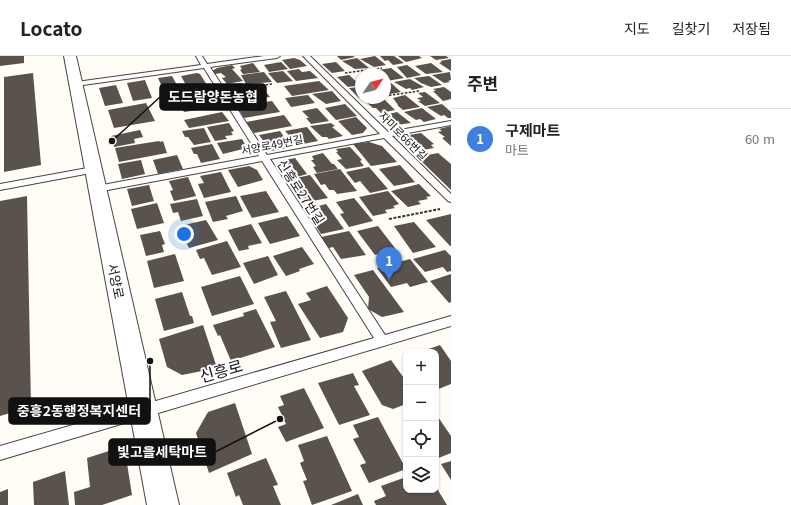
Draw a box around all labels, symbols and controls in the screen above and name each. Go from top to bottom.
text: Locato [20,14,82,41]
text: 지도 [624,18,650,38]
text: 길찾기 [672,18,710,38]
text: 저장됨 [732,18,771,38]
north arrow [355,68,391,104]
text: 주변 [467,70,498,95]
callout: 도드람양돈농협 [160,84,266,110]
text: 도드람양돈농협 [168,86,258,106]
street label: 자미로66번길 [376,107,432,163]
text: 구제마트 [505,119,560,140]
text: 1 [476,129,484,148]
text: 60 m [745,129,775,148]
street label: 서양로49번길 [239,130,304,158]
text: 마트 [505,140,529,159]
street label: 신흥로27번길 [273,155,330,228]
your location [174,224,194,244]
pin: 1 [376,247,402,280]
street label: 서양로 [103,261,130,300]
map controls [403,349,439,493]
button: + [403,349,439,385]
street label: 신흥로 [196,352,246,388]
button: − [403,385,439,421]
callout: 중흥2동행정복지센터 [9,398,150,424]
text: 중흥2동행정복지센터 [17,400,141,420]
button: locate [403,421,439,457]
callout: 빛고을세탁마트 [109,439,215,465]
text: 빛고을세탁마트 [117,441,207,461]
button: layers [403,457,439,493]

